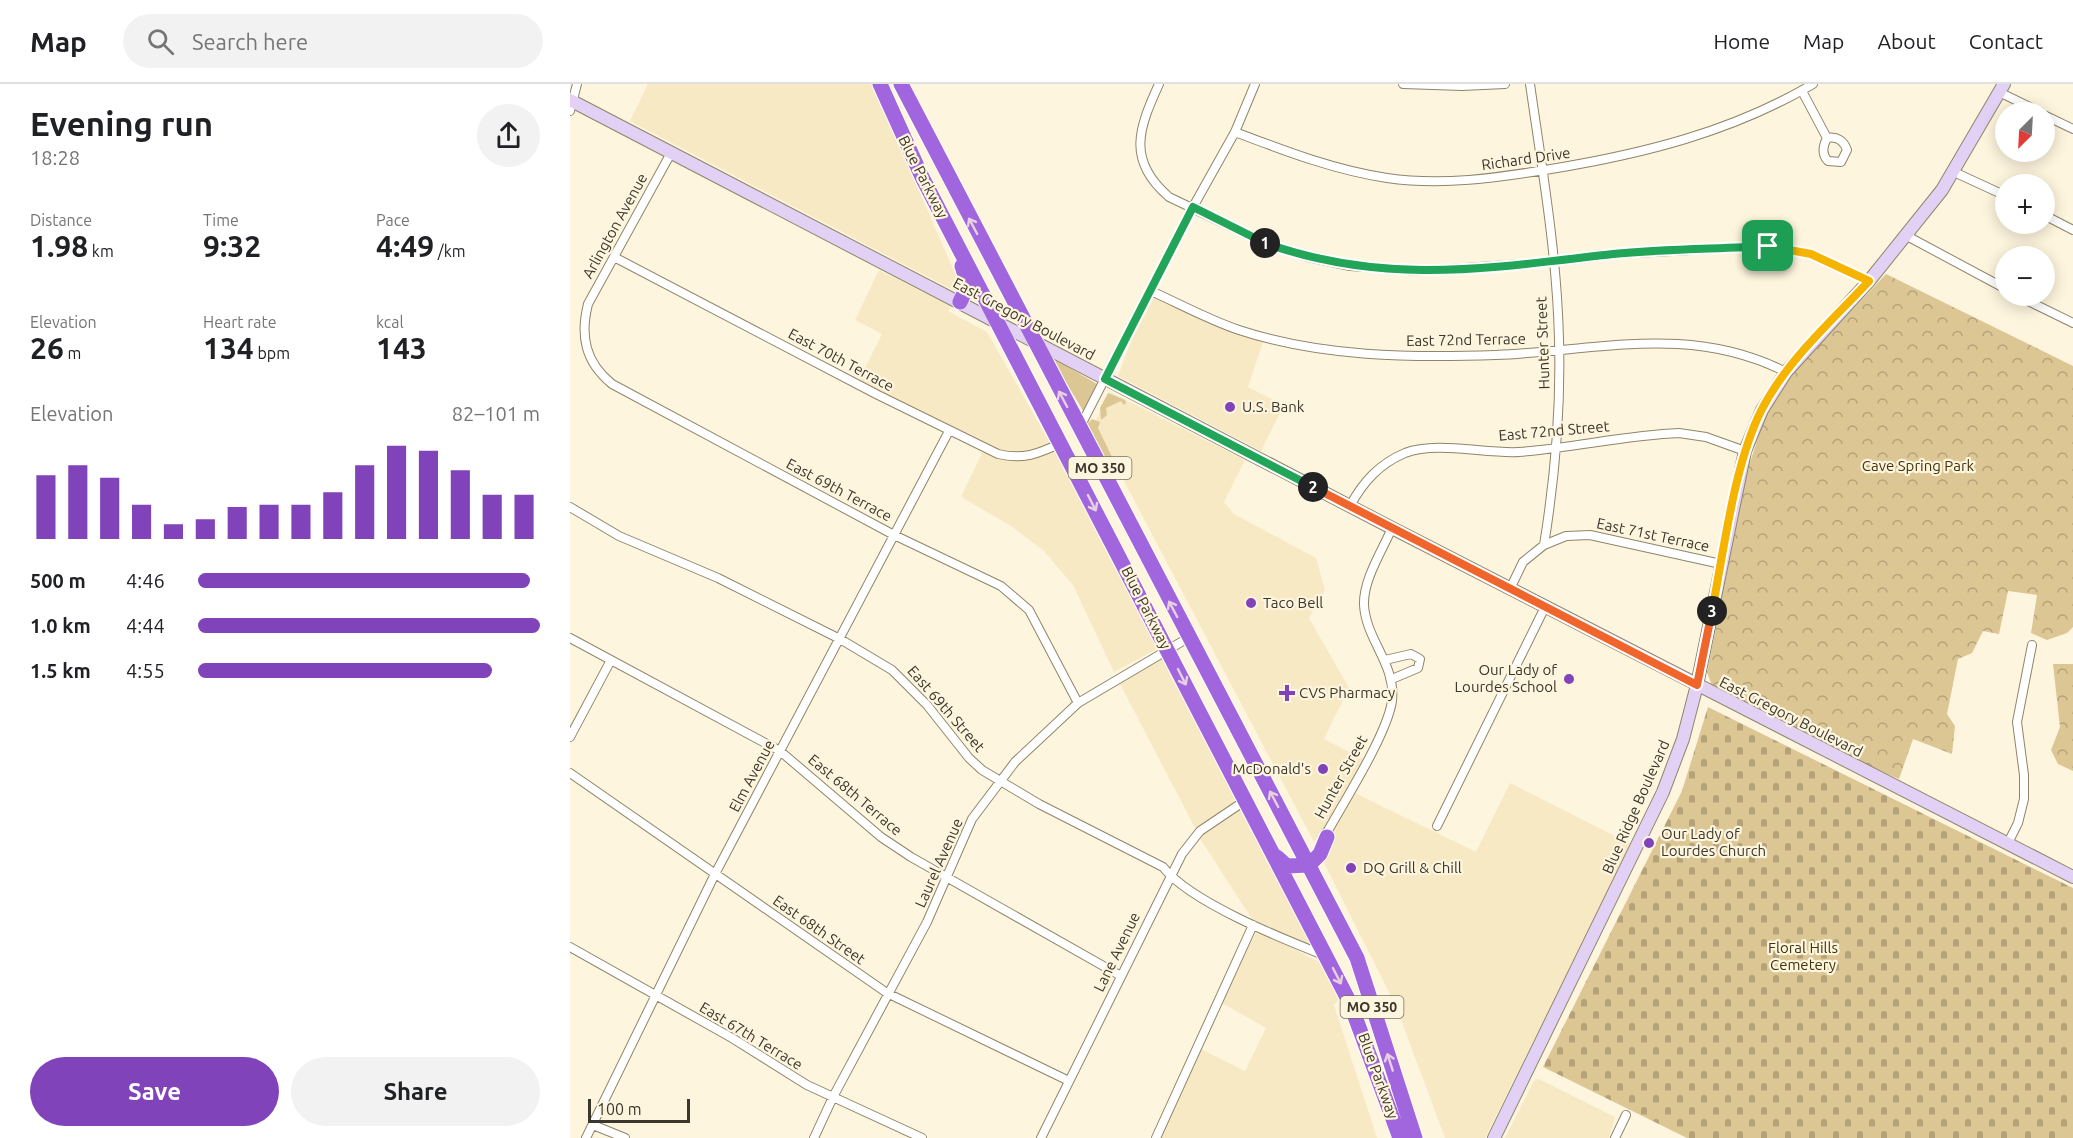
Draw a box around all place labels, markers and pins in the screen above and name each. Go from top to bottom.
pin [1742,220,1793,271]
pin: 1 [1250,228,1280,258]
place label: U.S. Bank [1242,398,1305,415]
marker: U.S. Bank [1223,400,1237,414]
pin: 2 [1298,472,1328,502]
place label: Taco Bell [1263,594,1323,611]
marker: Taco Bell [1244,596,1258,610]
pin: 3 [1697,596,1727,626]
place label: Our Lady of Lourdes School [1454,661,1557,695]
marker: Our Lady of Lourdes School [1562,672,1576,686]
place label: CVS Pharmacy [1299,684,1395,701]
marker: CVS Pharmacy [1280,686,1294,700]
place label: McDonald's [1233,760,1311,777]
marker: McDonald's [1316,762,1330,776]
place label: Our Lady of Lourdes Church [1661,825,1766,859]
marker: Our Lady of Lourdes Church [1642,836,1656,850]
place label: DQ Grill & Chill [1363,859,1462,876]
marker: DQ Grill & Chill [1344,861,1358,875]

